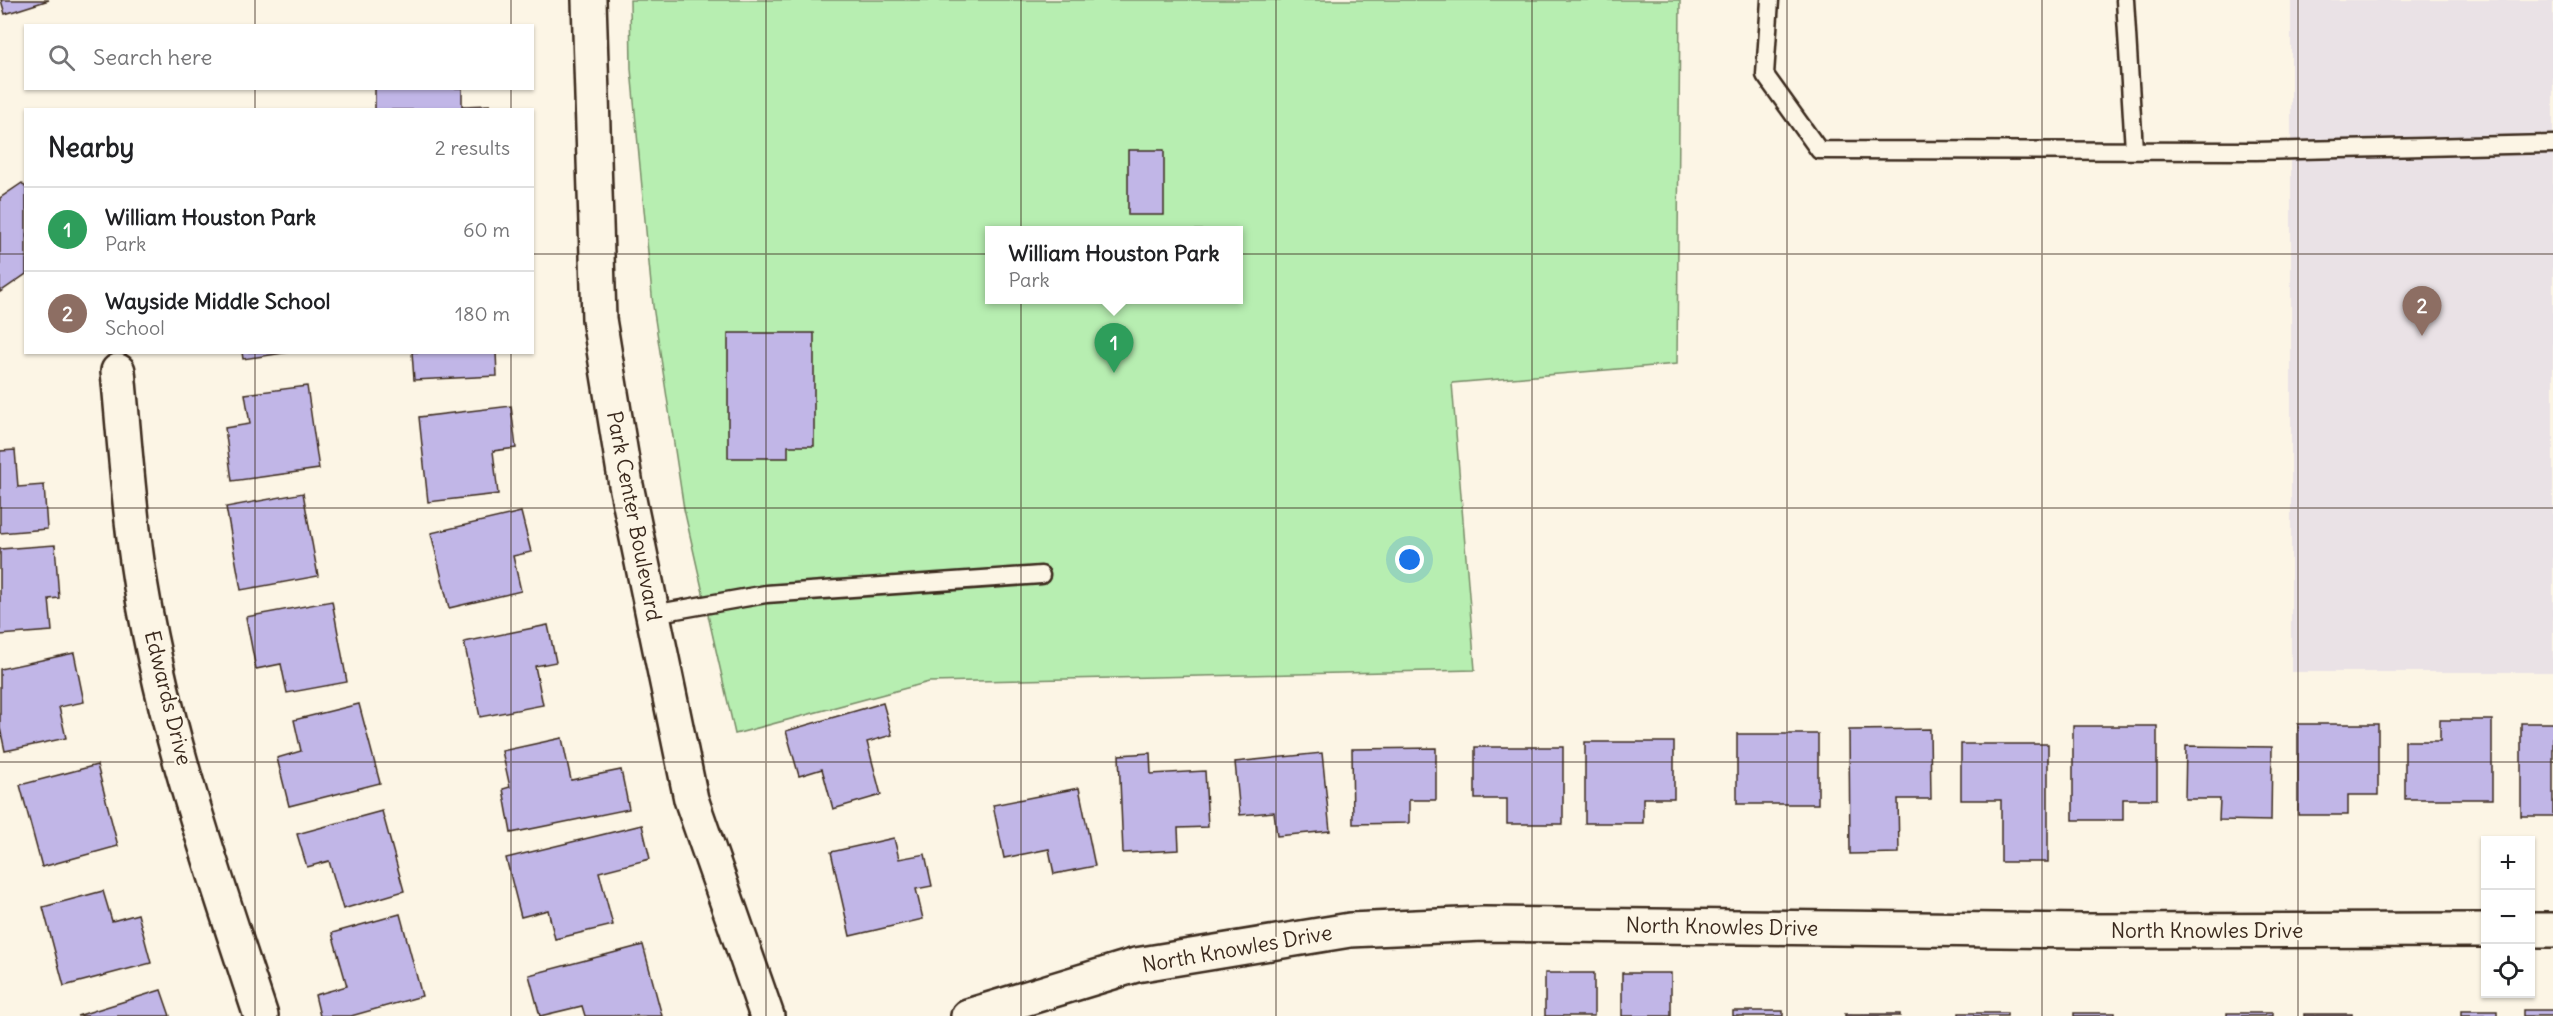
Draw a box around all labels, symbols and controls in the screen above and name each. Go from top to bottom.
search box [24,24,534,90]
icon: search [45,41,78,74]
text: Search here [93,43,212,71]
text: Nearby [48,131,134,164]
text: 2 results [435,135,510,160]
text: William Houston Park [105,203,316,231]
text: 1 [64,217,71,242]
text: 60 m [463,217,510,242]
popup [985,226,1243,304]
text: Park [105,231,146,256]
text: William Houston Park [1008,239,1220,267]
text: Park [1008,267,1050,292]
pin: 2 [2402,286,2442,336]
text: Wayside Middle School [105,287,330,315]
text: 2 [62,301,73,326]
text: 180 m [455,301,510,326]
text: School [105,315,165,340]
pin: 1 [1094,324,1134,373]
street label: Park Center Boulevard [601,409,668,623]
your location [1395,545,1424,574]
street label: Edwards Drive [139,628,198,768]
map controls [2481,836,2535,998]
button: + [2481,836,2535,890]
button: − [2481,890,2535,944]
street label: North Knowles Drive [1625,911,1819,942]
street label: North Knowles Drive [2111,917,2303,944]
street label: North Knowles Drive [1140,918,1334,979]
button: locate [2481,944,2535,998]

